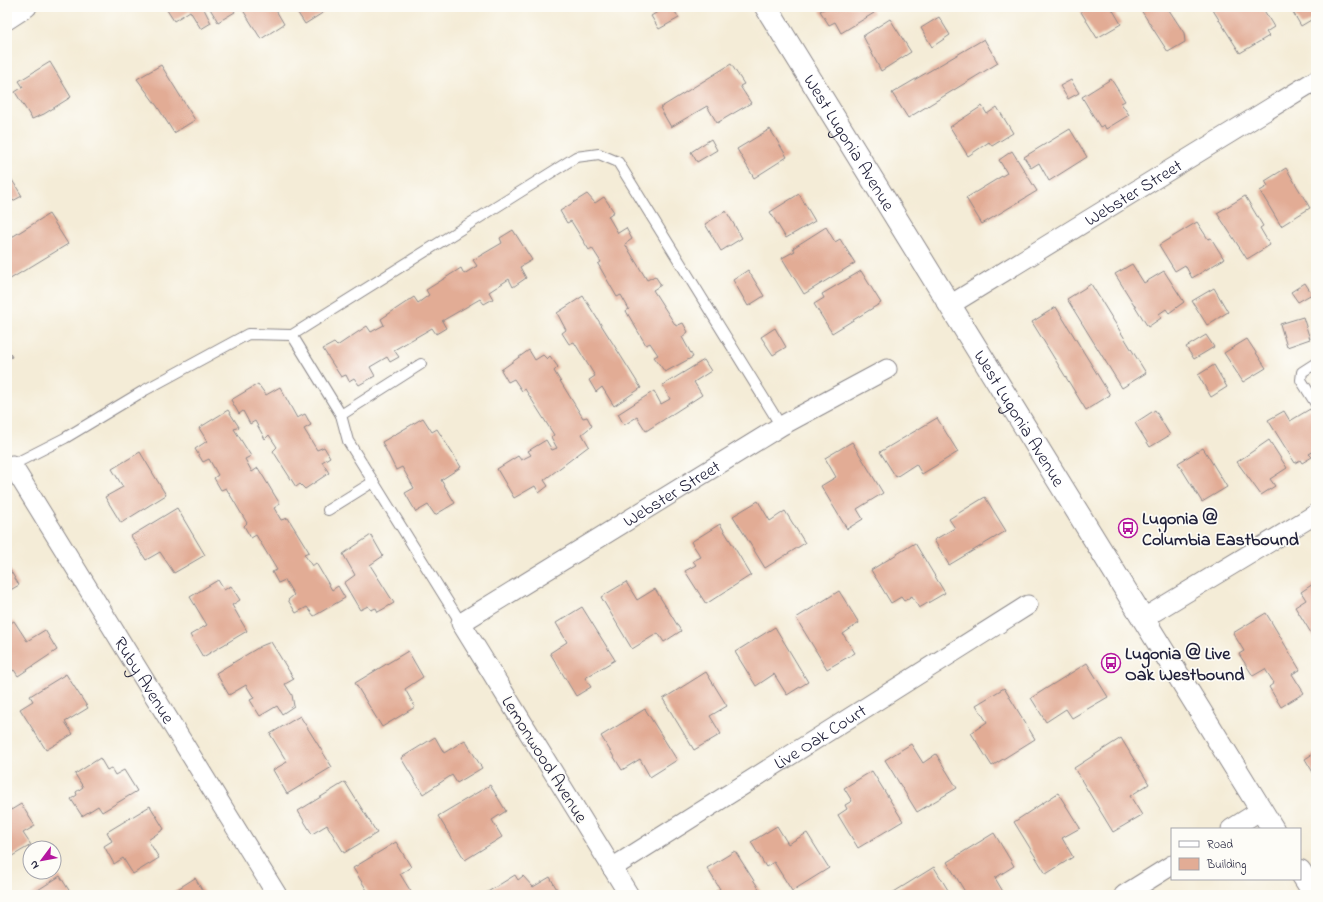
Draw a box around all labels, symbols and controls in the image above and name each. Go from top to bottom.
street label: West Lugonia Avenue [796,70,900,218]
street label: Webster Street [1080,154,1188,234]
street label: West Lugonia Avenue [966,346,1070,493]
street label: Webster Street [619,455,726,535]
place label: Lugonia @ Columbia Eastbound [1142,507,1300,554]
bus stop icon: Lugonia @ Columbia Eastbound [1117,517,1139,539]
street label: Ruby Avenue [106,633,180,730]
place label: Lugonia @ Live Oak Westbound [1125,642,1245,689]
bus stop icon: Lugonia @ Live Oak Westbound [1100,652,1122,674]
street label: Lemonwood Avenue [494,691,593,830]
street label: Live Oak Court [770,699,872,777]
legend [1171,828,1301,880]
text: Road [1207,836,1233,854]
north arrow [22,840,62,880]
text: Building [1206,856,1246,875]
text: N [26,857,43,872]

